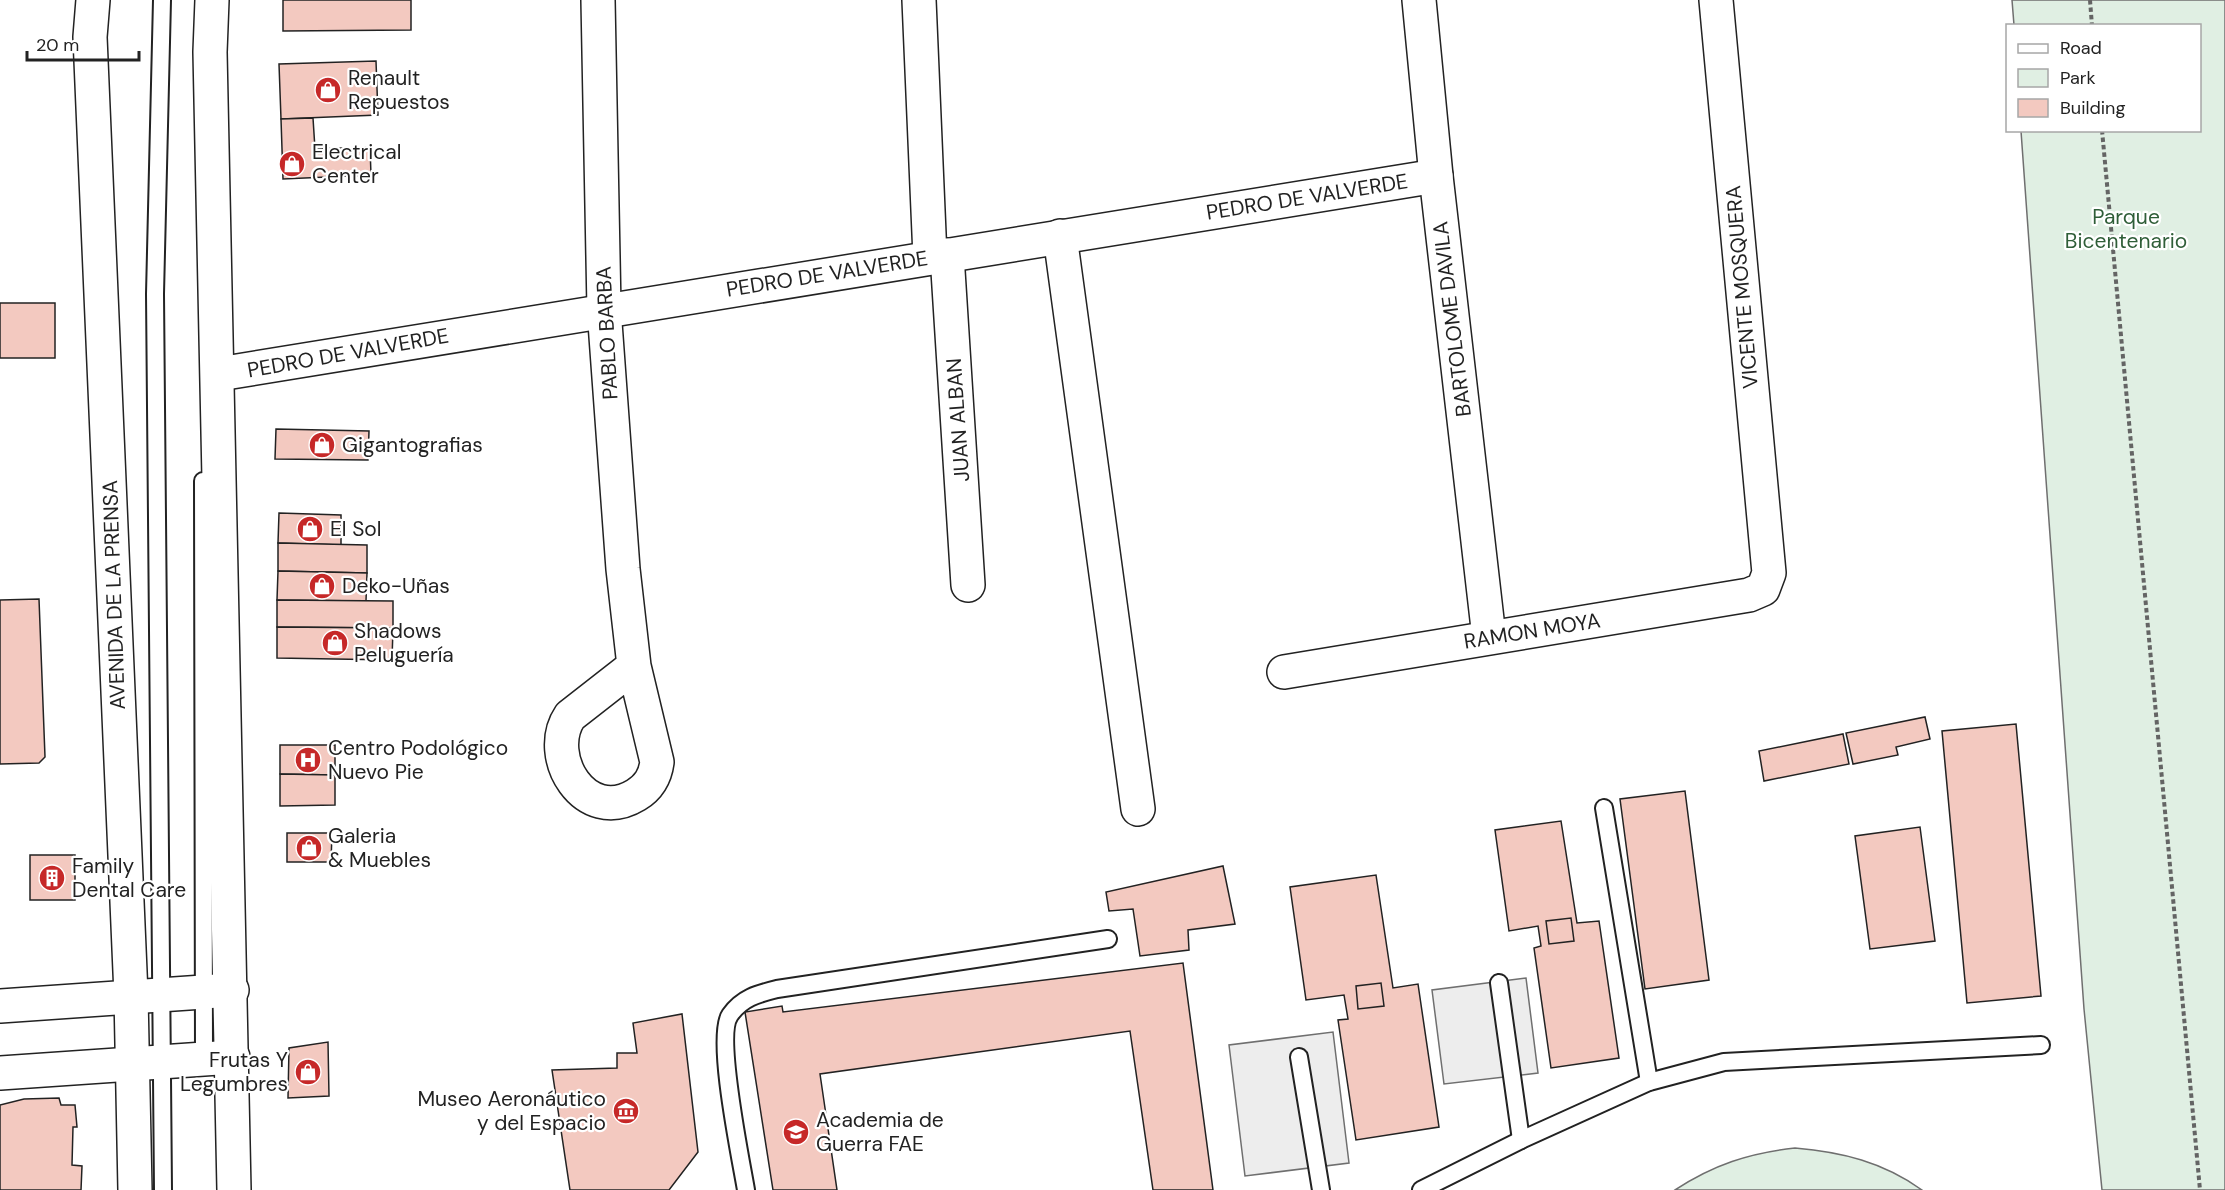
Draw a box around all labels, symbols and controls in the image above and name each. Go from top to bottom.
scale bar [27,24,140,62]
legend [2006,24,2201,132]
text: 20 m [36,33,79,57]
text: Road [2060,36,2102,60]
place label: Renault Repuestos [348,64,450,116]
text: Park [2060,66,2096,90]
shop icon: Renault Repuestos [313,75,343,105]
text: Building [2060,96,2125,120]
place label: Electrical Center [312,138,401,190]
shop icon: Electrical Center [277,149,307,179]
street label: PEDRO DE VALVERDE [1204,167,1410,227]
street label: VICENTE MOSQUERA [1719,184,1765,390]
park label: Parque Bicentenario [2065,203,2187,255]
street label: BARTOLOME DAVILA [1426,220,1478,418]
street label: PEDRO DE VALVERDE [724,244,930,304]
street label: PABLO BARBA [590,265,624,400]
street label: PEDRO DE VALVERDE [245,322,451,384]
street label: JUAN ALBAN [940,357,976,483]
shop icon: Gigantografias [307,430,337,460]
place label: Gigantografias [342,431,483,459]
street label: AVENIDA DE LA PRENSA [96,480,132,710]
shop icon: El Sol [295,514,325,544]
place label: El Sol [330,515,381,543]
shop icon: Deko-Uñas [307,571,337,601]
place label: Deko-Uñas [342,572,450,600]
street label: RAMON MOYA [1462,606,1602,656]
place label: Shadows Peluguería [354,617,454,669]
shop icon: Shadows Peluguería [320,628,350,658]
place label: Centro Podológico Nuevo Pie [328,734,508,786]
hospital icon: Centro Podológico Nuevo Pie [293,745,323,775]
place label: Galeria & Muebles [328,822,431,874]
shop icon: Galeria & Muebles [294,833,324,863]
place label: Family Dental Care [72,852,186,904]
building icon: Family Dental Care [37,863,67,893]
place label: Frutas Y Legumbres [180,1046,288,1098]
shop icon: Frutas Y Legumbres [293,1057,323,1087]
place label: Museo Aeronáutico y del Espacio [417,1085,606,1137]
museum icon: Museo Aeronáutico y del Espacio [611,1096,641,1126]
place label: Academia de Guerra FAE [816,1106,944,1158]
school or university icon: Academia de Guerra FAE [781,1117,811,1147]

